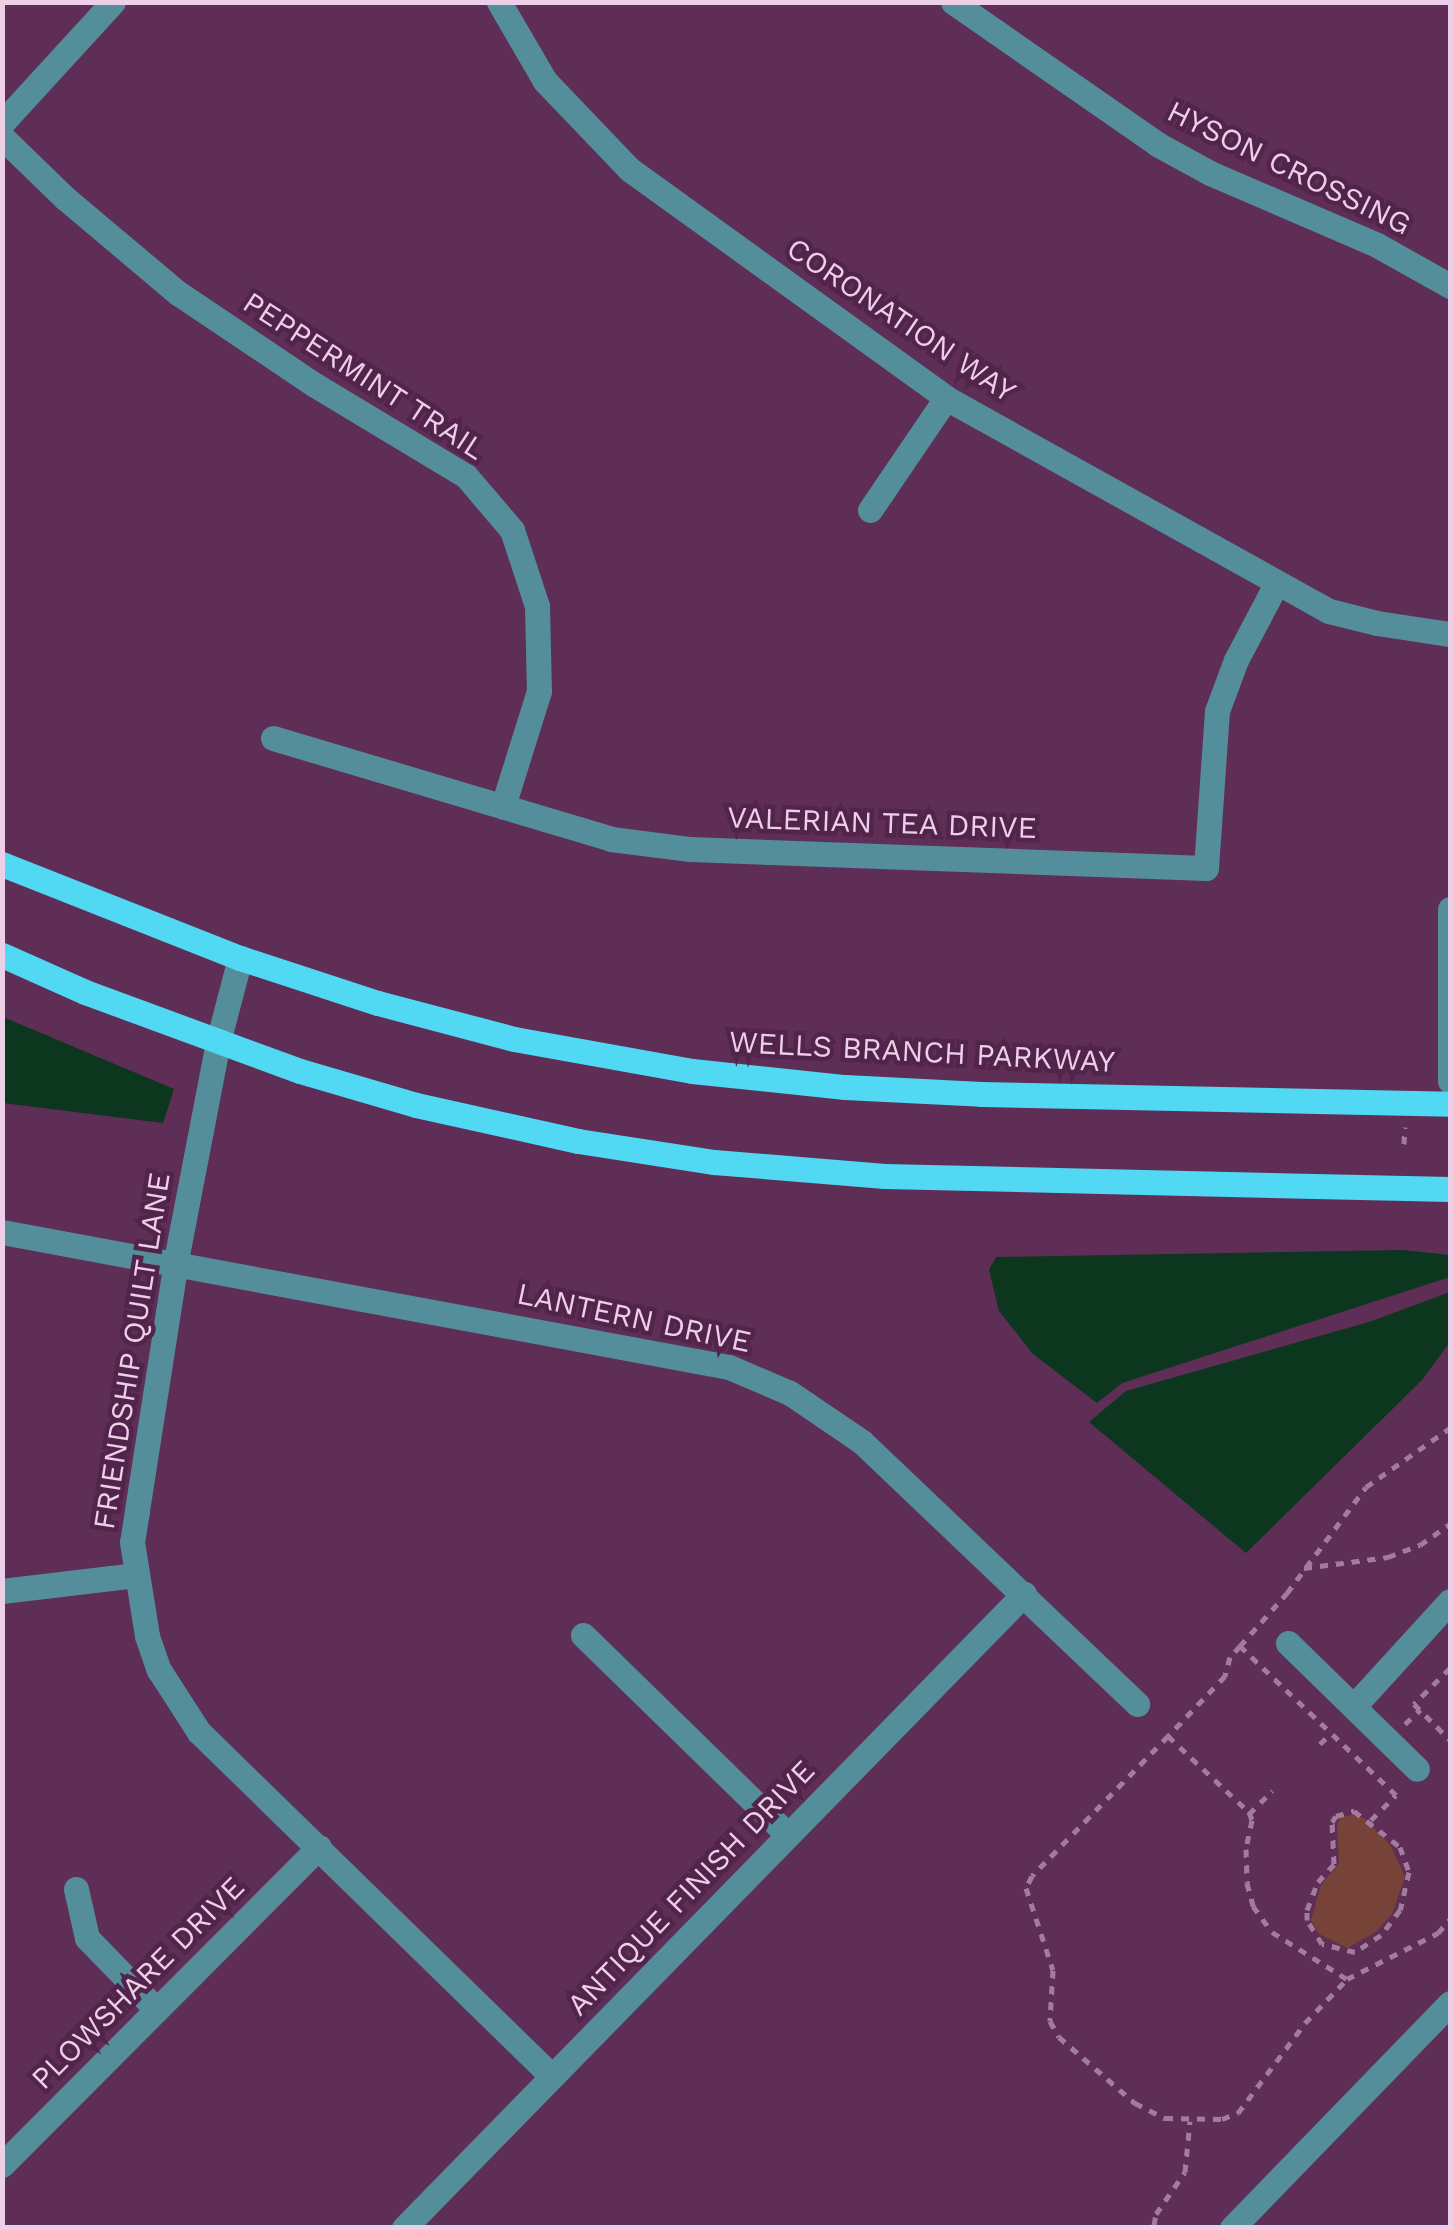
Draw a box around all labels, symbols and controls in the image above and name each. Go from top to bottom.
street label: HYSON CROSSING [1161,93,1417,243]
street label: CORONATION WAY [780,230,1022,410]
street label: PEPPERMINT TRAIL [236,284,492,468]
street label: VALERIAN TEA DRIVE [726,800,1038,846]
street label: WELLS BRANCH PARKWAY [728,1024,1116,1080]
street label: FRIENDSHIP QUILT LANE [86,1169,178,1533]
street label: LANTERN DRIVE [514,1276,754,1360]
street label: ANTIQUE FINISH DRIVE [560,1753,822,2023]
street label: PLOWSHARE DRIVE [24,1869,252,2097]

